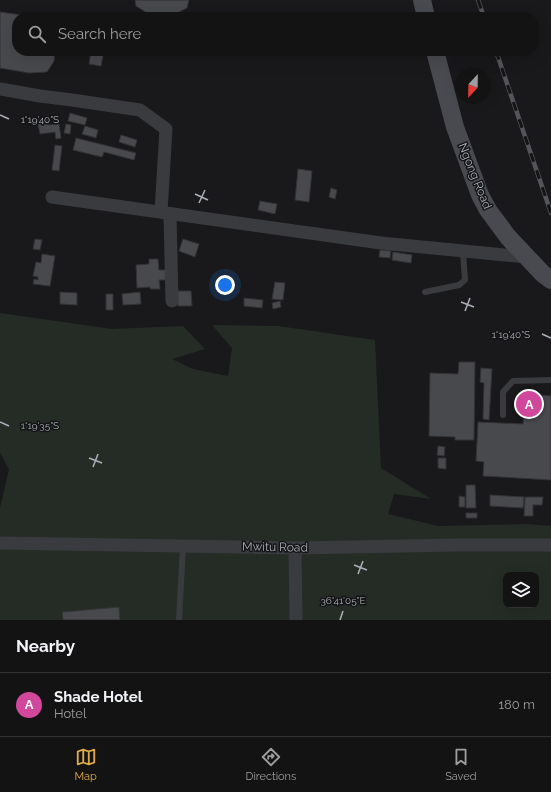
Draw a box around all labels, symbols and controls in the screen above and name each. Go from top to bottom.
search box [12,12,539,56]
icon: search [26,23,48,45]
text: Search here [58,25,141,43]
north arrow [455,68,491,104]
text: 1°19'40"S [21,114,59,125]
street label: Ngong Road [455,141,495,211]
your location [215,275,235,295]
text: 1°19'40"S [492,329,530,340]
pin: A [516,389,542,419]
text: 1°19'35"S [21,420,59,431]
street label: Mwitu Road [242,539,308,555]
map controls [503,572,539,608]
button: layers [503,572,539,608]
text: 36°41'05"E [320,595,366,606]
text: Nearby [16,636,75,656]
text: Shade Hotel [54,688,143,706]
text: A [25,697,33,712]
text: 180 m [499,697,535,712]
text: Hotel [54,706,87,721]
tab: Map [74,746,97,783]
tab: Directions [246,746,296,783]
tab: Saved [445,746,477,783]

